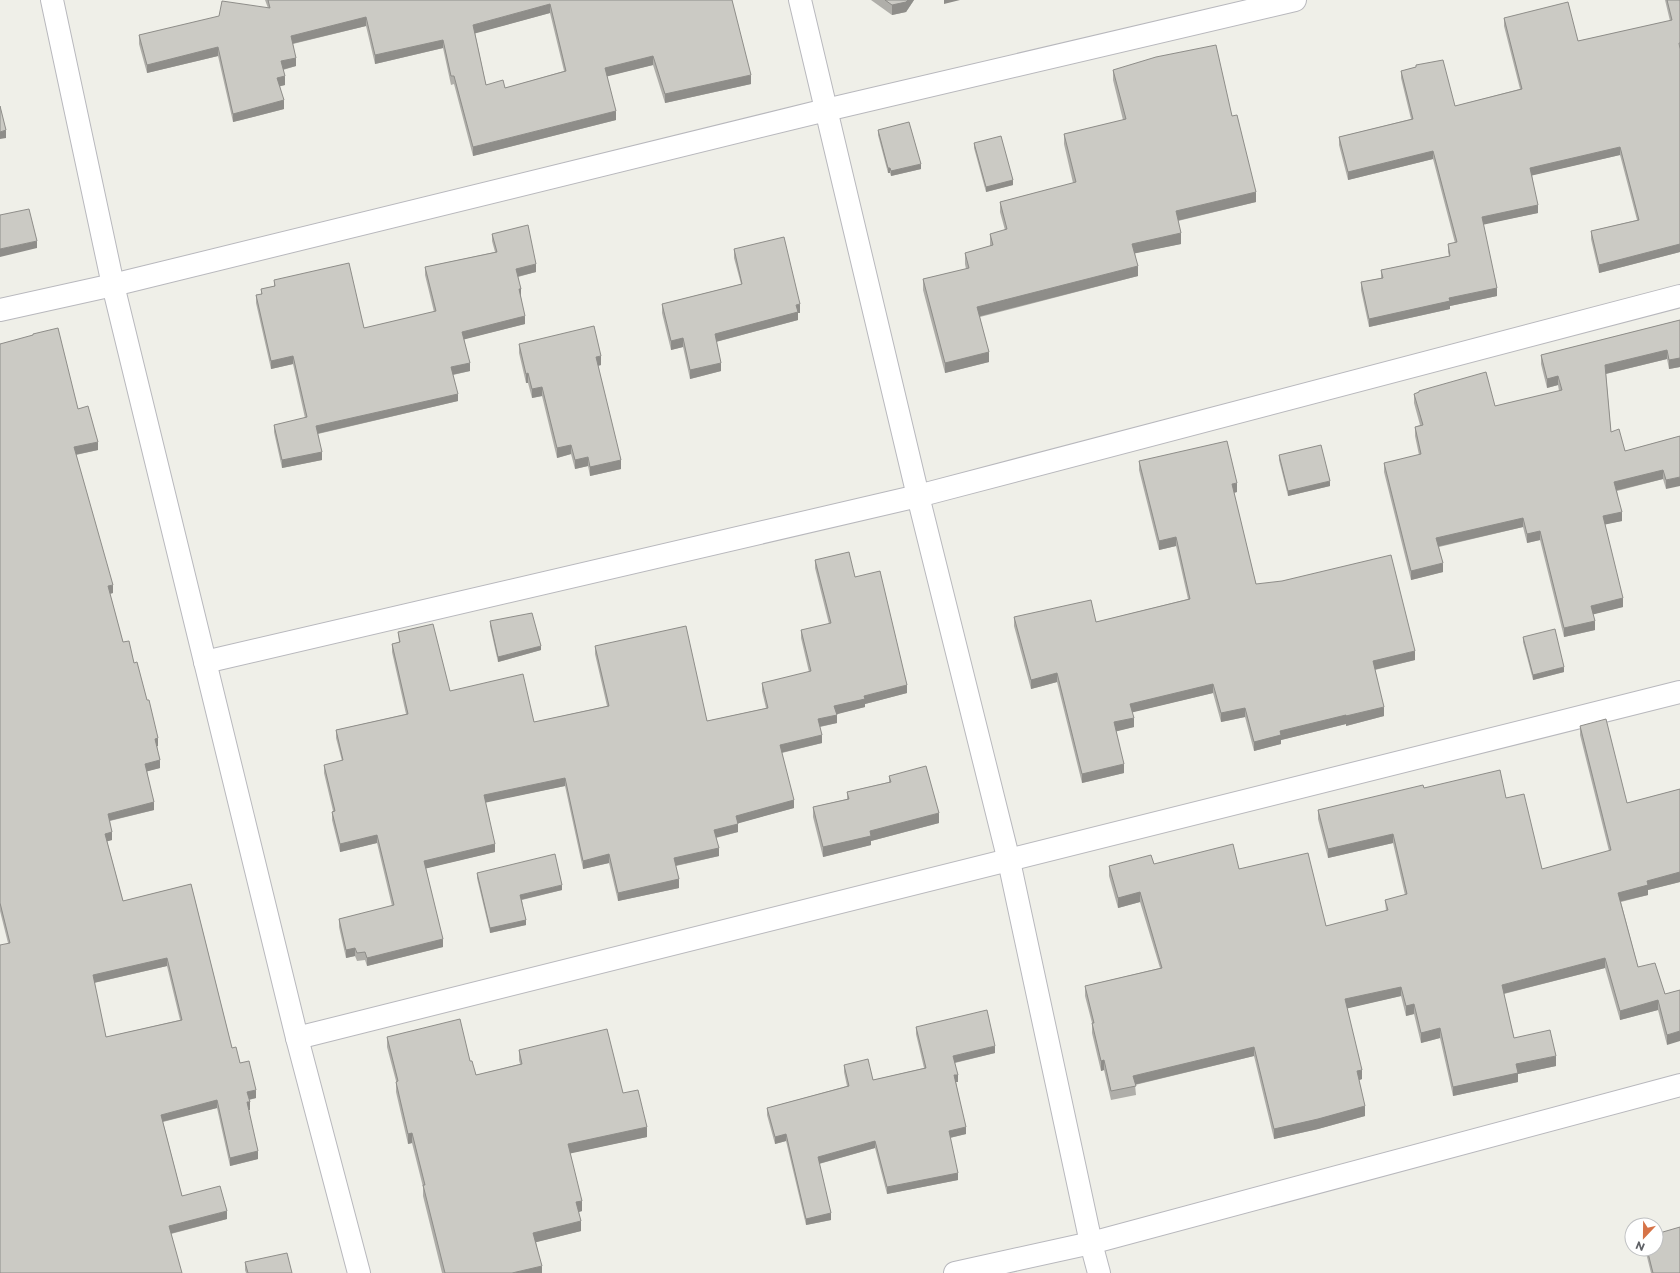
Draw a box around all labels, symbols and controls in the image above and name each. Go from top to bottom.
north arrow [1624,1217,1664,1257]
text: N [1634,1238,1647,1254]

